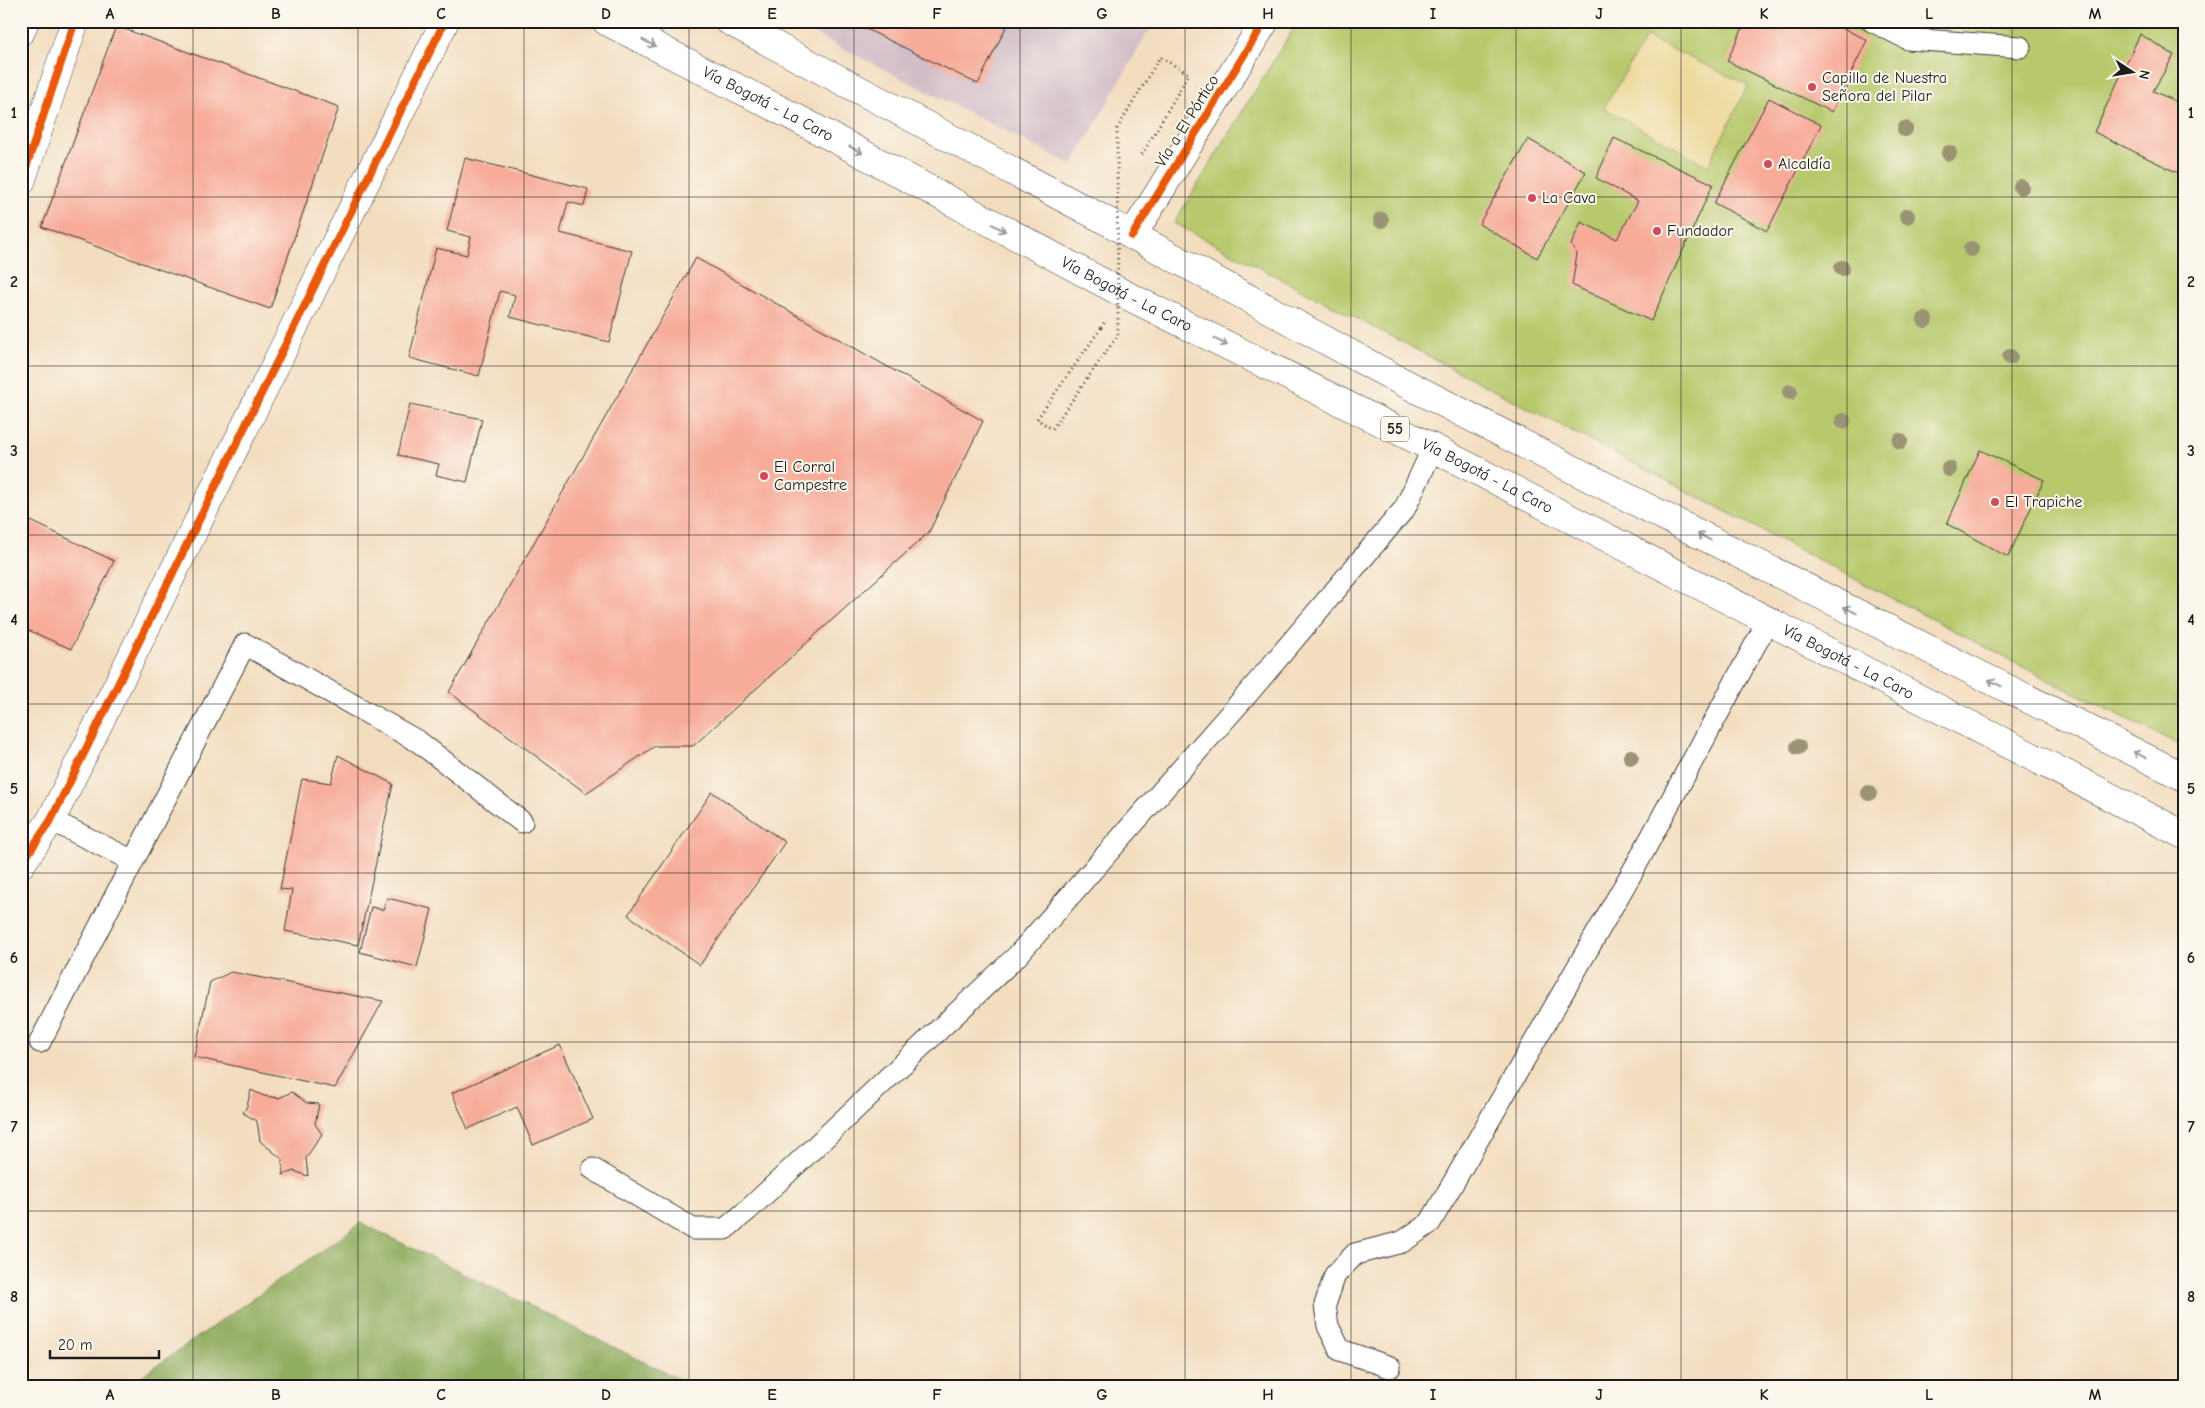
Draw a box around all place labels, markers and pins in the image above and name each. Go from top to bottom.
place label: Capilla de Nuestra Señora del Pilar [1822,69,1947,105]
marker: Capilla de Nuestra Señora del Pilar [1806,81,1818,93]
place label: Alcaldía [1778,155,1831,173]
marker: Alcaldía [1762,158,1774,170]
place label: La Cava [1542,189,1596,207]
marker: La Cava [1526,192,1538,204]
place label: Fundador [1667,222,1734,240]
marker: Fundador [1651,225,1663,237]
place label: El Corral Campestre [774,458,847,494]
marker: El Corral Campestre [758,470,770,482]
place label: El Trapiche [2005,493,2083,511]
marker: El Trapiche [1989,496,2001,508]

